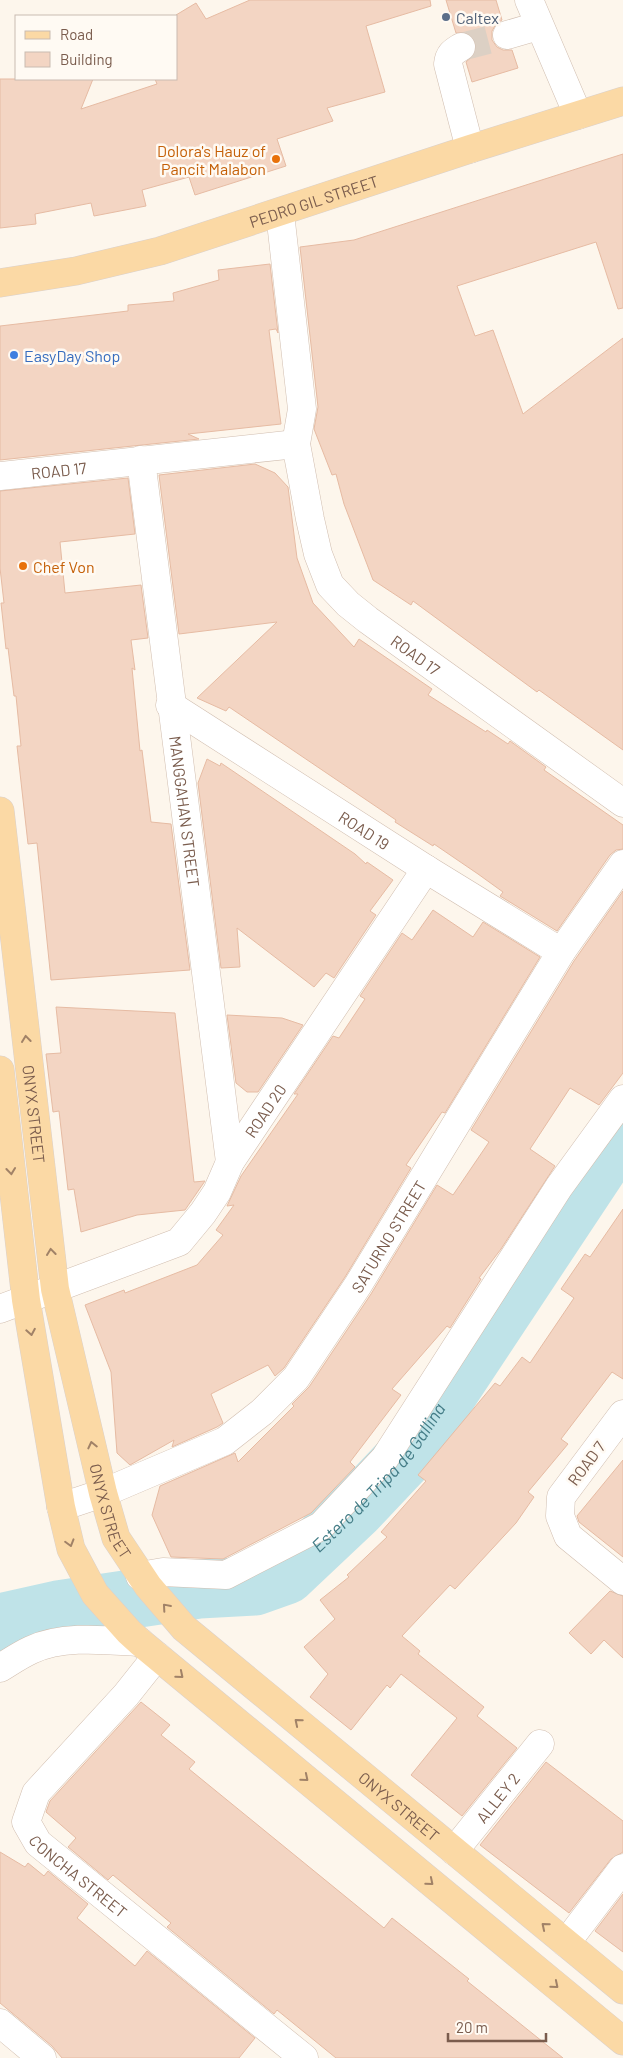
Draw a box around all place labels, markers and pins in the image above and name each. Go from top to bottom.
place label: Caltex [456,8,499,27]
marker: Caltex [440,11,452,23]
place label: Dolora's Hauz of Pancit Malabon [157,141,266,178]
marker: Dolora's Hauz of Pancit Malabon [270,153,282,165]
place label: EasyDay Shop [24,346,120,365]
marker: EasyDay Shop [8,349,20,361]
place label: Chef Von [33,557,95,576]
marker: Chef Von [17,560,29,572]

